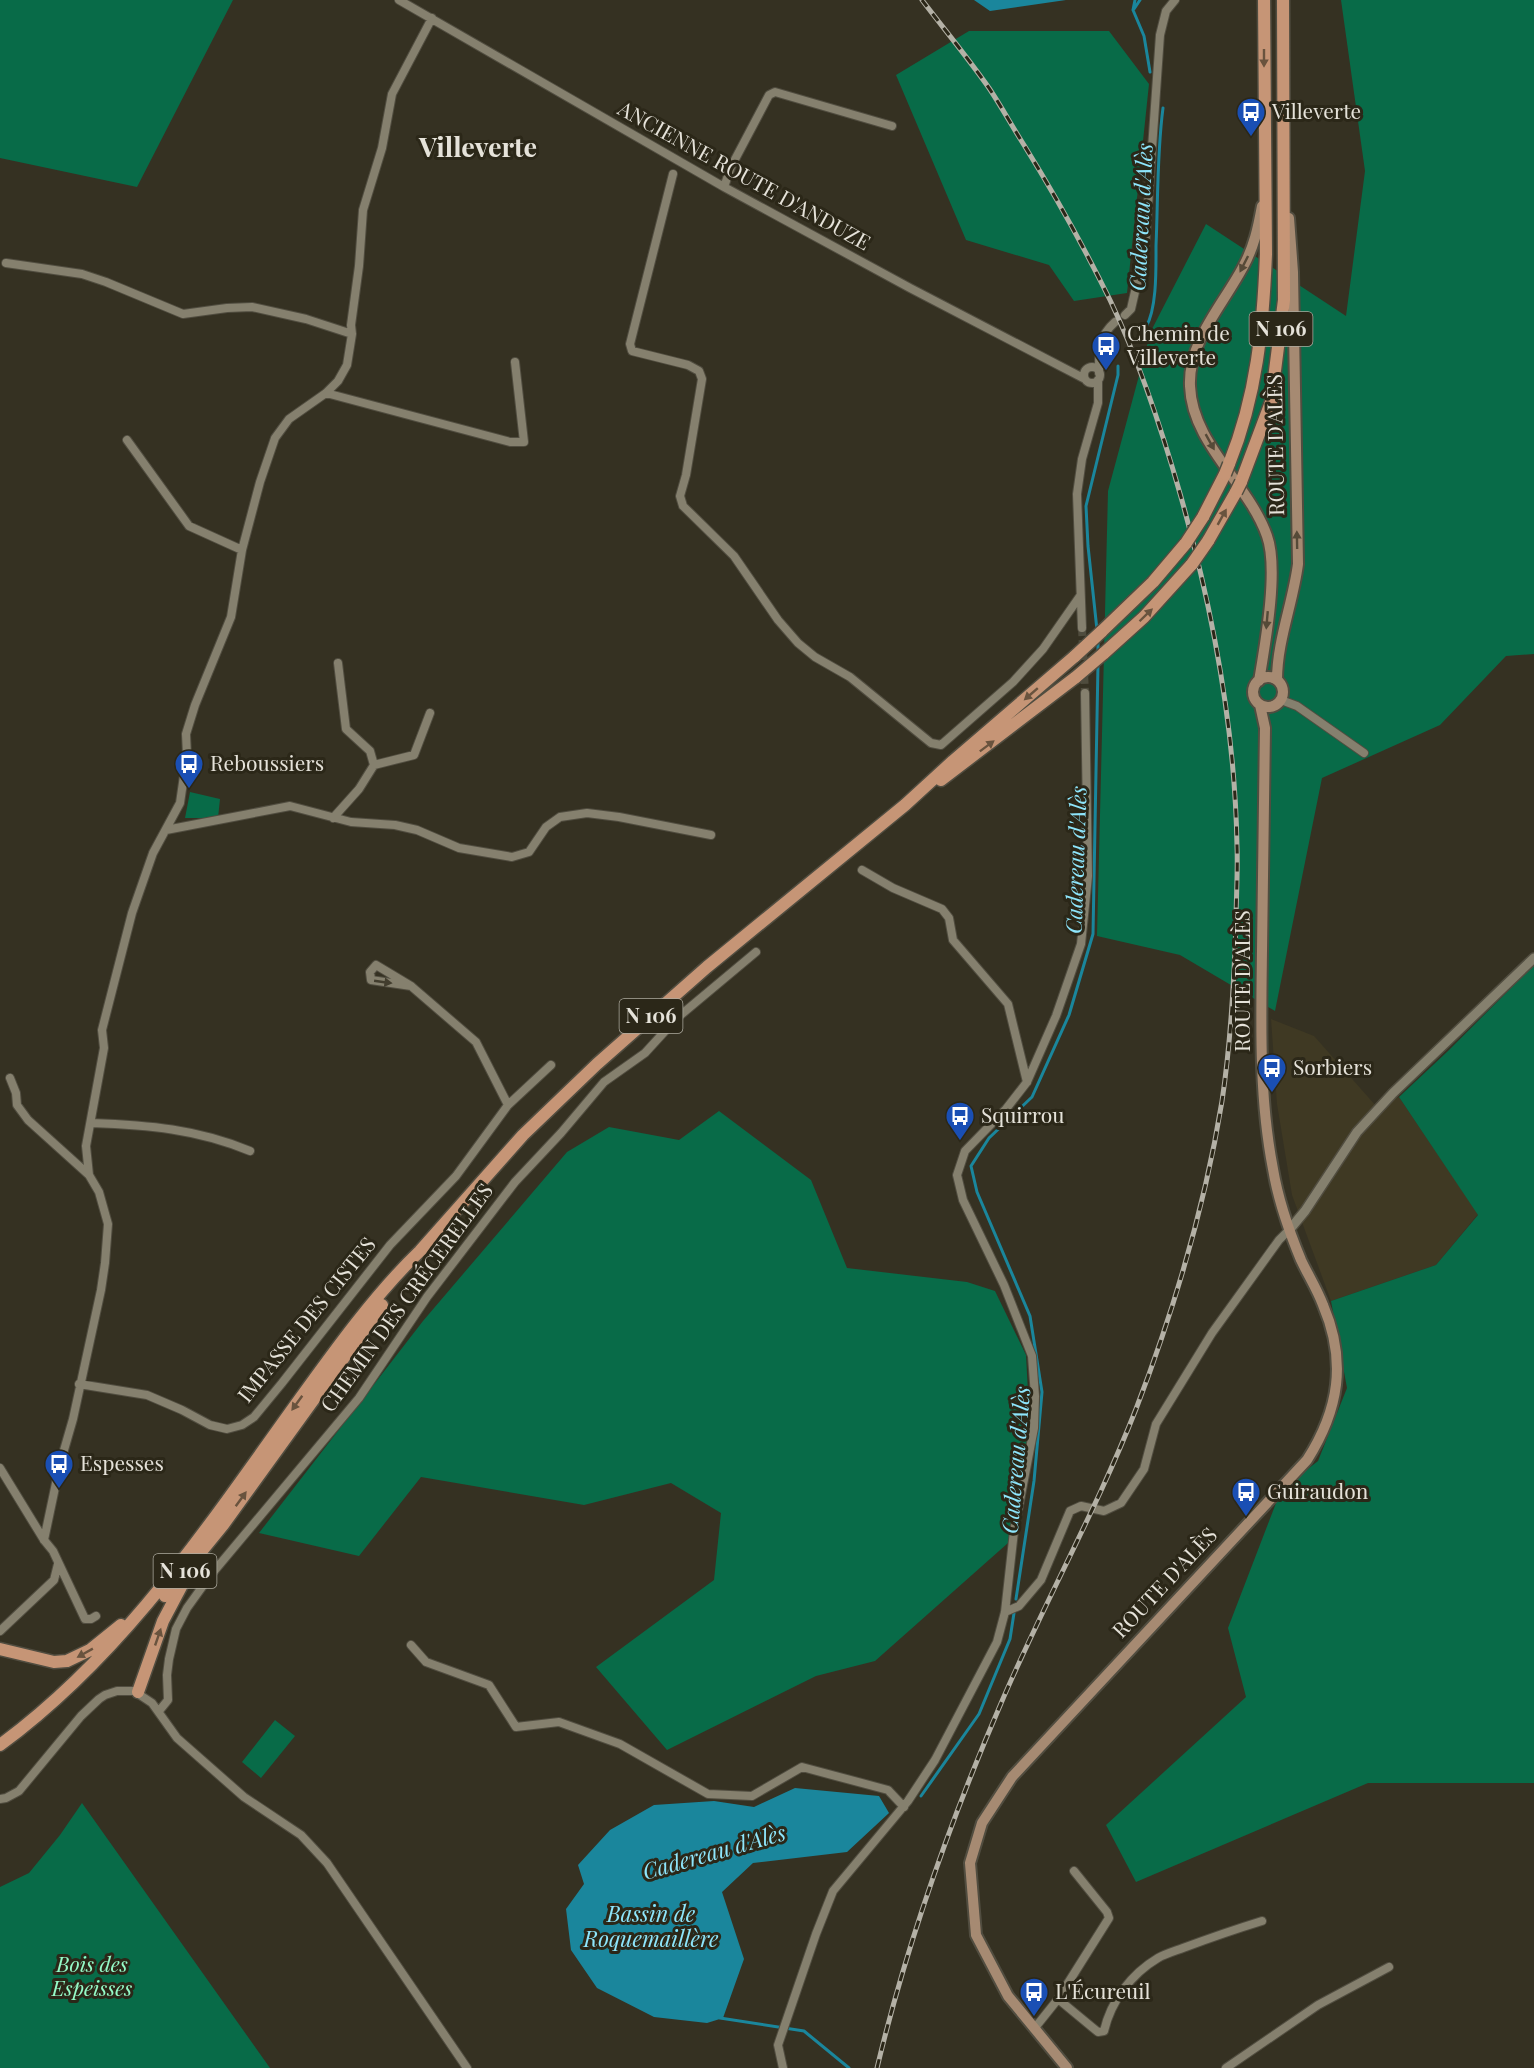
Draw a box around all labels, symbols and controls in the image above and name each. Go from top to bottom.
one-way arrow [1259,49,1269,68]
street label: ANCIENNE ROUTE D'ANDUZE [613,93,876,255]
bus stop icon: Villeverte [1235,96,1267,138]
place label: Villeverte [1271,96,1361,124]
district label: Villeverte [418,128,537,164]
water label: Cadereau d'Alès [1121,142,1159,292]
one-way arrow [1240,255,1250,273]
road number: N 106 [1250,312,1312,346]
place label: Chemin de Villeverte [1126,318,1230,370]
bus stop icon: Chemin de Villeverte [1090,330,1122,372]
street label: ROUTE D'ALÈS [1259,374,1289,516]
one-way arrow [1205,434,1215,451]
one-way arrow [1217,509,1228,525]
one-way arrow [1292,530,1302,549]
one-way arrow [1138,608,1152,622]
one-way arrow [1262,610,1272,629]
one-way arrow [1024,687,1039,700]
one-way arrow [979,740,995,753]
bus stop icon: Reboussiers [173,748,205,790]
place label: Reboussiers [210,748,324,776]
water label: Cadereau d'Alès [1057,785,1093,934]
street label: ROUTE D'ALÈS [1227,910,1255,1052]
one-way arrow [373,977,392,986]
road number: N 106 [620,999,682,1033]
bus stop icon: Sorbiers [1256,1052,1288,1094]
place label: Sorbiers [1293,1052,1372,1080]
bus stop icon: Squirrou [944,1100,976,1142]
place label: Squirrou [981,1100,1065,1128]
street label: CHEMIN DES CRÉCERELLES [313,1177,498,1417]
street label: IMPASSE DES CISTES [230,1230,381,1407]
water label: Cadereau d'Alès [994,1384,1036,1535]
one-way arrow [292,1395,303,1411]
bus stop icon: Espesses [43,1448,75,1490]
place label: Espesses [80,1448,164,1476]
bus stop icon: Guiraudon [1230,1476,1262,1518]
place label: Guiraudon [1267,1476,1369,1504]
one-way arrow [235,1492,247,1507]
street label: ROUTE D'ALÈS [1105,1520,1222,1643]
road number: N 106 [154,1554,216,1588]
one-way arrow [153,1628,163,1646]
one-way arrow [77,1647,93,1658]
water label: Cadereau d'Alès [639,1816,789,1886]
water label: Bassin de Roquemaillère [583,1898,719,1953]
park label: Bois des Espeisses [51,1949,132,2001]
bus stop icon: L'Écureuil [1018,1976,1050,2018]
place label: L'Écureuil [1055,1976,1150,2004]

